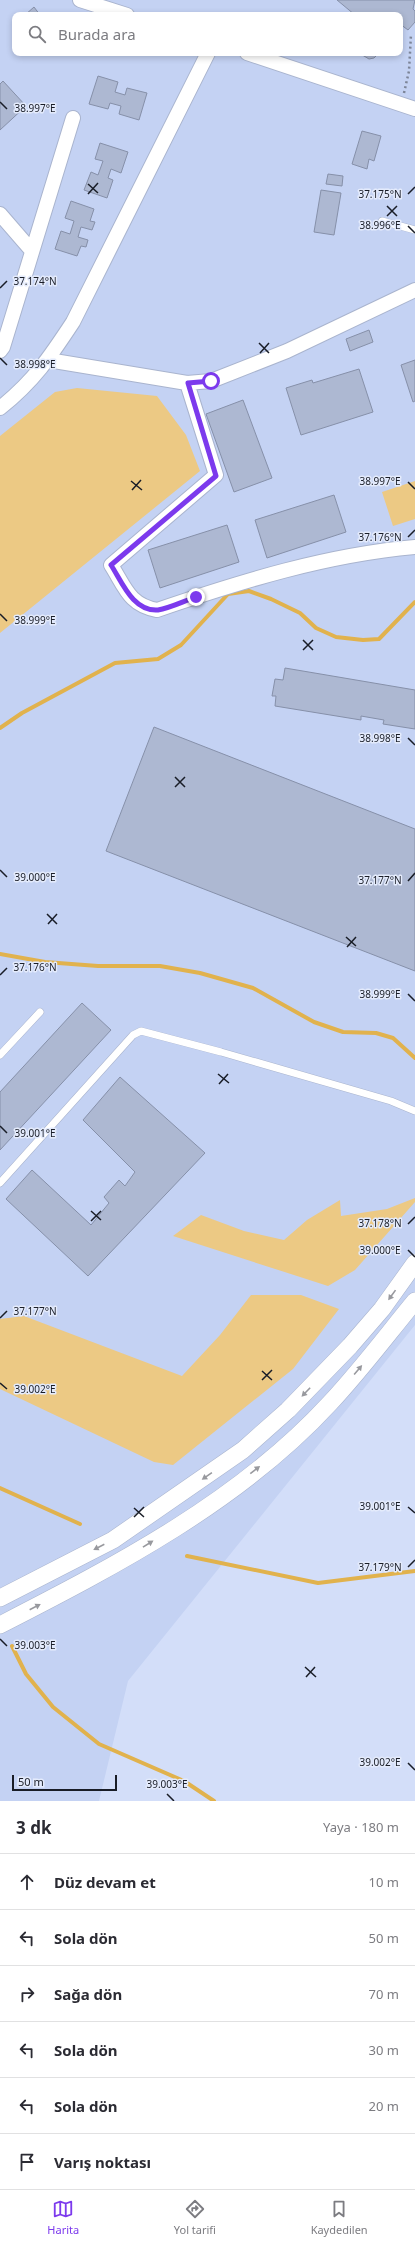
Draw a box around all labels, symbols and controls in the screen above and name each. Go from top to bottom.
search box [12,12,403,56]
icon: search [26,23,48,45]
text: Burada ara [58,24,136,44]
text: 38.997°E [14,101,56,115]
text: 37.175°N [358,187,402,201]
text: 38.996°E [359,218,401,232]
text: 37.174°N [13,274,57,288]
text: 38.998°E [14,357,56,371]
route start [202,372,220,390]
text: 38.997°E [359,474,401,488]
text: 37.176°N [358,530,402,544]
route end [187,588,205,606]
text: 38.999°E [14,613,56,627]
text: 38.998°E [359,731,401,745]
text: 39.000°E [14,870,56,884]
text: 37.177°N [358,873,402,887]
text: 37.176°N [13,960,57,974]
text: 38.999°E [359,987,401,1001]
text: 39.001°E [14,1126,56,1140]
text: 37.178°N [358,1216,402,1230]
text: 39.000°E [359,1243,401,1257]
one-way arrow [388,1290,396,1300]
text: 37.177°N [13,1304,57,1318]
one-way arrow [353,1364,362,1375]
text: 39.002°E [14,1382,56,1396]
one-way arrow [301,1387,311,1397]
one-way arrow [250,1466,261,1475]
one-way arrow [202,1472,212,1480]
text: 39.001°E [359,1499,401,1513]
one-way arrow [142,1540,154,1547]
one-way arrow [93,1544,104,1551]
text: 37.179°N [358,1560,402,1574]
one-way arrow [29,1604,40,1610]
text: 39.003°E [14,1638,56,1652]
text: 39.002°E [359,1755,401,1769]
scale bar [12,1773,117,1792]
text: 50 m [18,1774,44,1789]
text: 39.003°E [146,1777,188,1791]
text: 3 dk [16,1816,51,1839]
text: Yaya · 180 m [323,1818,399,1836]
icon: ahead [16,1871,38,1893]
text: Düz devam et [54,1872,156,1892]
text: 10 m [369,1873,399,1891]
icon: left [16,1927,38,1949]
text: Sola dön [54,1928,118,1948]
text: 50 m [369,1929,399,1947]
icon: right [16,1983,38,2005]
text: Sağa dön [54,1984,122,2004]
text: 70 m [369,1985,399,2003]
icon: left [16,2039,38,2061]
text: Sola dön [54,2040,118,2060]
text: 30 m [369,2041,399,2059]
icon: left [16,2095,38,2117]
text: Sola dön [54,2096,118,2116]
text: 20 m [369,2097,399,2115]
icon: arrive [16,2151,38,2173]
text: Varış noktası [54,2152,151,2172]
tab: Harita [47,2198,79,2237]
tab: Yol tarifi [174,2198,216,2237]
tab: Kaydedilen [311,2198,368,2237]

